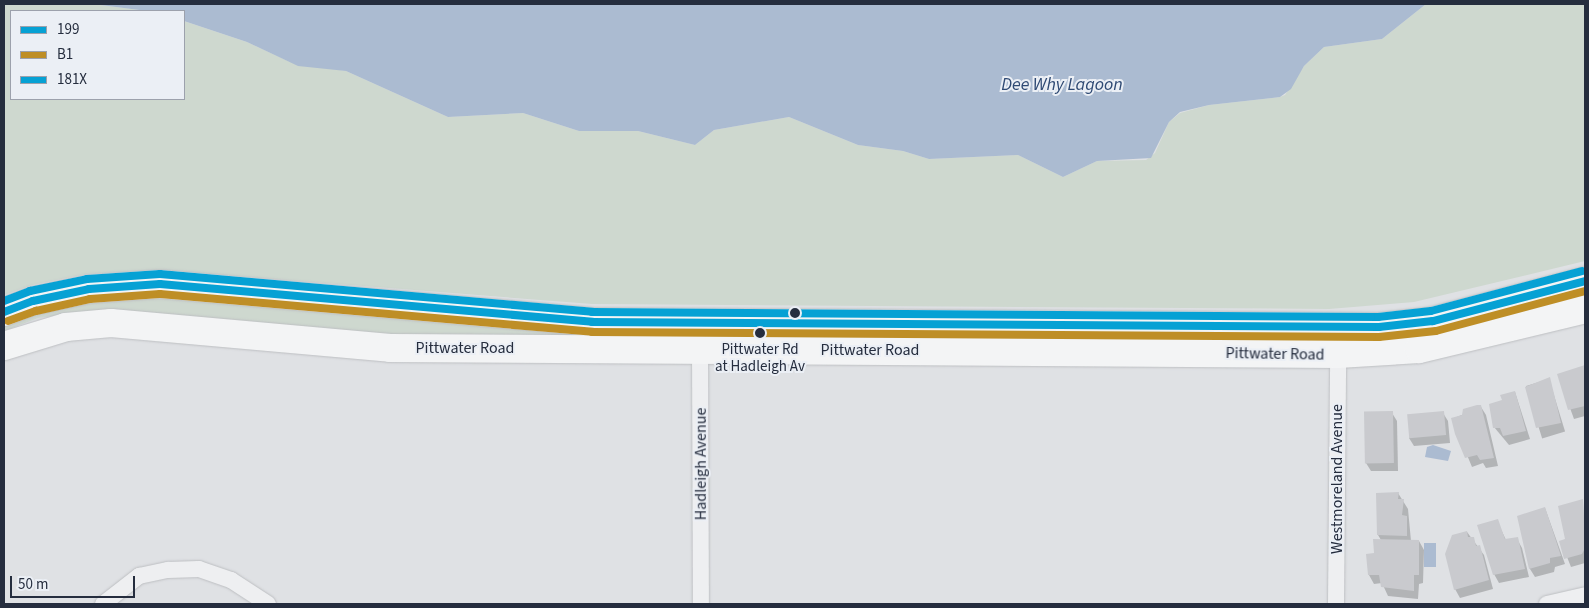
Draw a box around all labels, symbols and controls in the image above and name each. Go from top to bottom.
legend [10,10,185,100]
text: 199 [57,19,79,40]
text: B1 [57,44,73,65]
text: 181X [57,69,87,90]
water label: Dee Why Lagoon [1001,74,1123,96]
unlabelled marker [790,308,800,318]
marker: Pittwater Rd at Hadleigh Av [755,328,765,338]
street label: Pittwater Road [416,338,514,358]
place label: Pittwater Rd at Hadleigh Av [715,340,805,375]
street label: Pittwater Road [821,340,919,360]
street label: Pittwater Road [1225,344,1325,364]
street label: Westmoreland Avenue [1327,404,1347,554]
street label: Hadleigh Avenue [691,408,711,520]
scale bar [12,566,138,598]
text: 50 m [18,574,48,595]

